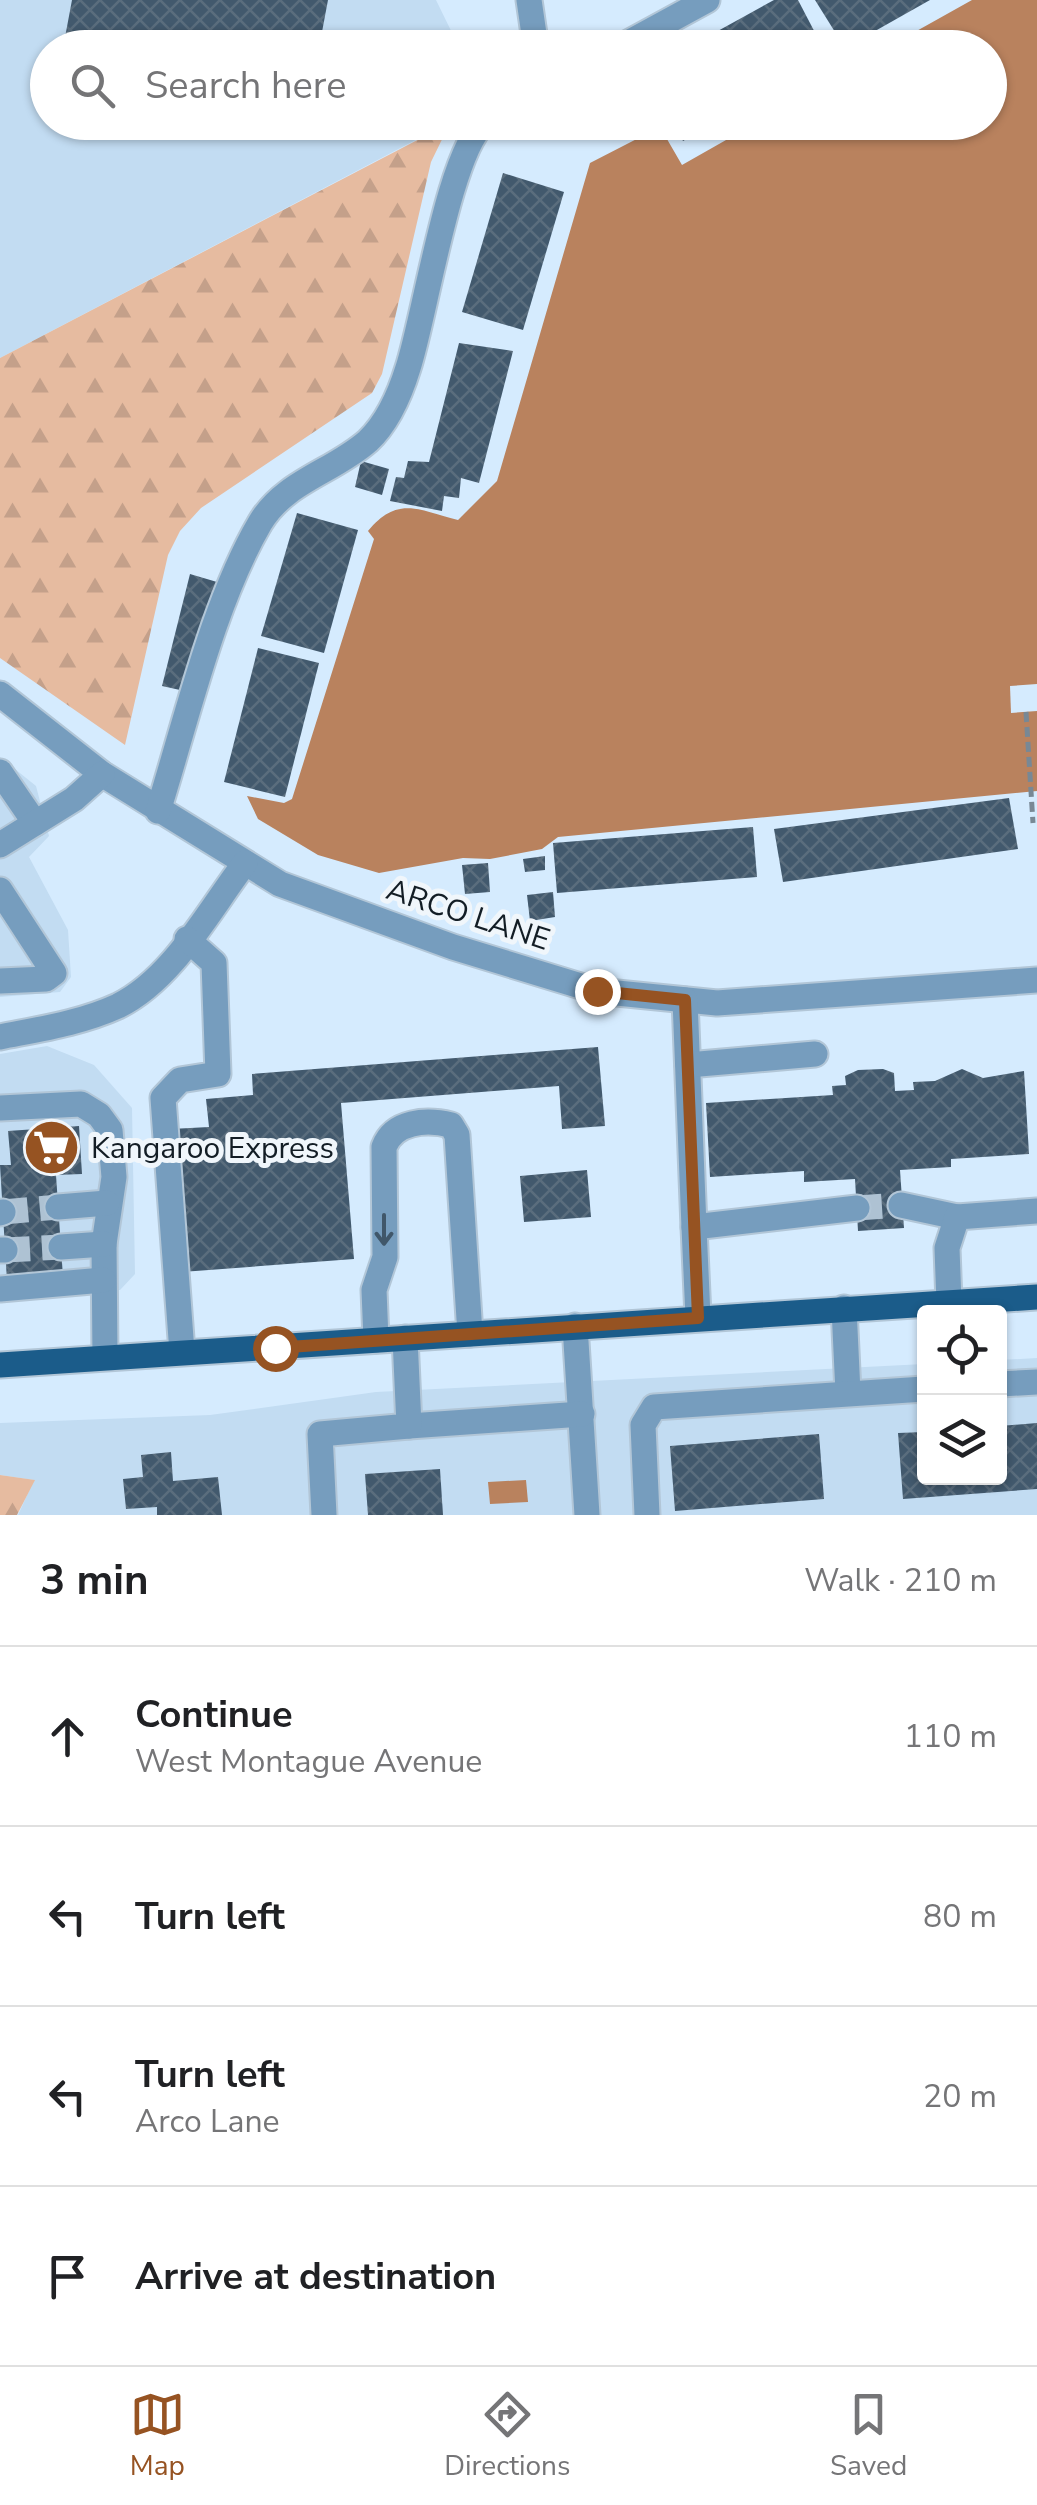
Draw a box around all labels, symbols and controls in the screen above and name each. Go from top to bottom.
search box [30,30,1007,140]
icon: search [65,58,120,113]
text: Search here [145,60,346,111]
street label: ARCO LANE [381,869,555,961]
route end [575,969,621,1015]
supermarket icon: Kangaroo Express [22,1118,82,1178]
place label: Kangaroo Express [91,1128,334,1169]
one-way arrow [375,1213,394,1245]
map controls [917,1305,1007,1485]
button: locate [917,1305,1007,1395]
route start [253,1326,299,1372]
button: layers [917,1395,1007,1485]
text: 3 min [40,1552,149,1609]
text: Walk · 210 m [804,1559,997,1602]
text: Continue [135,1689,293,1740]
icon: ahead [40,1709,95,1764]
text: 110 m [904,1715,997,1758]
text: West Montague Avenue [135,1740,482,1783]
icon: left [40,1889,95,1944]
text: Turn left [135,1891,285,1942]
text: 80 m [923,1895,997,1938]
text: Turn left [135,2049,285,2100]
icon: left [40,2069,95,2124]
text: 20 m [923,2075,997,2118]
text: Arco Lane [135,2100,280,2143]
icon: arrive [40,2249,95,2304]
text: Arrive at destination [135,2251,496,2302]
tab: Map [130,2387,185,2485]
tab: Directions [444,2387,570,2485]
tab: Saved [830,2387,907,2485]

